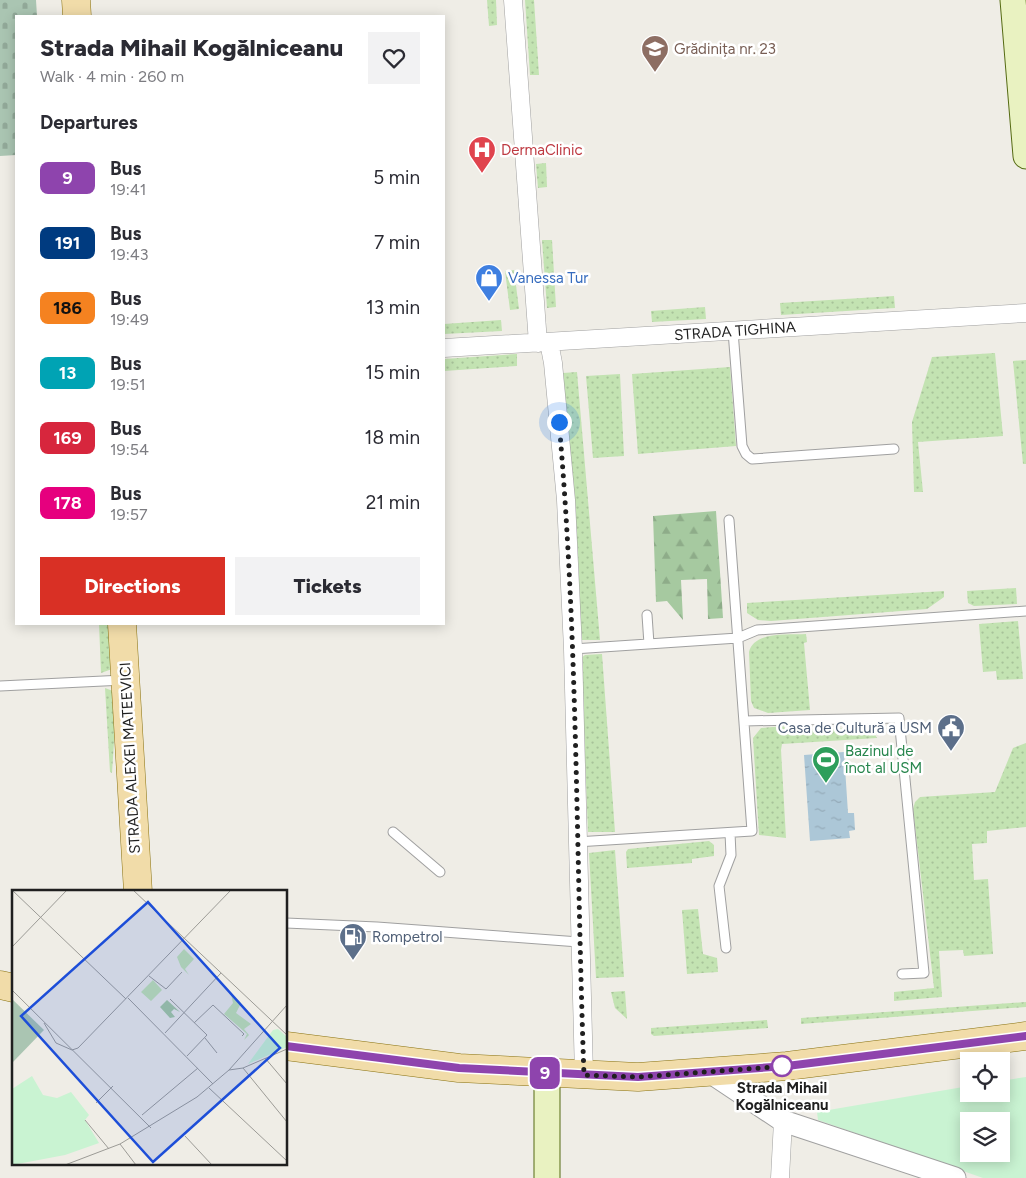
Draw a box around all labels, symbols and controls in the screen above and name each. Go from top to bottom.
button: heart [368,32,420,84]
text: Strada Mihail Kogălniceanu [40,33,343,62]
school or university icon: Grădinița nr. 23 [640,34,670,73]
place label: Grădinița nr. 23 [674,40,776,58]
text: Walk · 4 min · 260 m [40,67,184,86]
text: Departures [40,111,138,134]
hospital icon: DermaClinic [467,135,497,174]
place label: DermaClinic [501,141,583,159]
text: Bus [110,157,141,180]
text: 5 min [373,166,420,189]
text: 9 [62,167,73,189]
text: 19:41 [110,180,146,199]
text: Bus [110,222,141,245]
text: 7 min [374,231,420,254]
text: 191 [55,232,80,254]
text: 19:43 [110,245,148,264]
shop icon: Vanessa Tur [474,263,504,302]
place label: Vanessa Tur [508,269,588,287]
text: Bus [110,287,141,310]
text: 13 min [366,296,420,319]
text: 186 [53,297,82,319]
text: 19:49 [110,310,149,329]
street label: STRADA TIGHINA [673,318,797,344]
text: Bus [110,352,141,375]
text: 15 min [365,361,420,384]
text: 13 [59,362,76,384]
text: 19:51 [110,375,146,394]
your location [547,410,572,435]
text: Bus [110,417,141,440]
text: 18 min [365,426,420,449]
text: 169 [53,427,82,449]
text: 19:54 [110,440,149,459]
text: Bus [110,482,141,505]
text: 21 min [366,491,420,514]
text: 178 [53,492,82,514]
text: 19:57 [110,505,148,524]
button: Directions [40,557,225,615]
button: Tickets [235,557,420,615]
street label: STRADA ALEXEI MATEEVICI [116,662,144,854]
public building icon: Casa de Cultură a USM [936,713,966,752]
place label: Casa de Cultură a USM [778,719,932,737]
place label: Bazinul de înot al USM [844,742,922,777]
sports icon: Bazinul de înot al USM [811,745,841,784]
inset map [12,890,288,1166]
fuel station icon: Rompetrol [338,922,368,961]
place label: Rompetrol [372,928,443,946]
map controls [960,1052,1010,1162]
button: locate [960,1052,1010,1102]
marker: Strada Mihail Kogălniceanu [771,1055,793,1077]
line badge: 9 [529,1057,561,1089]
text: 9 [540,1062,550,1084]
place label: Strada Mihail Kogălniceanu [736,1079,828,1114]
button: layers [960,1112,1010,1162]

